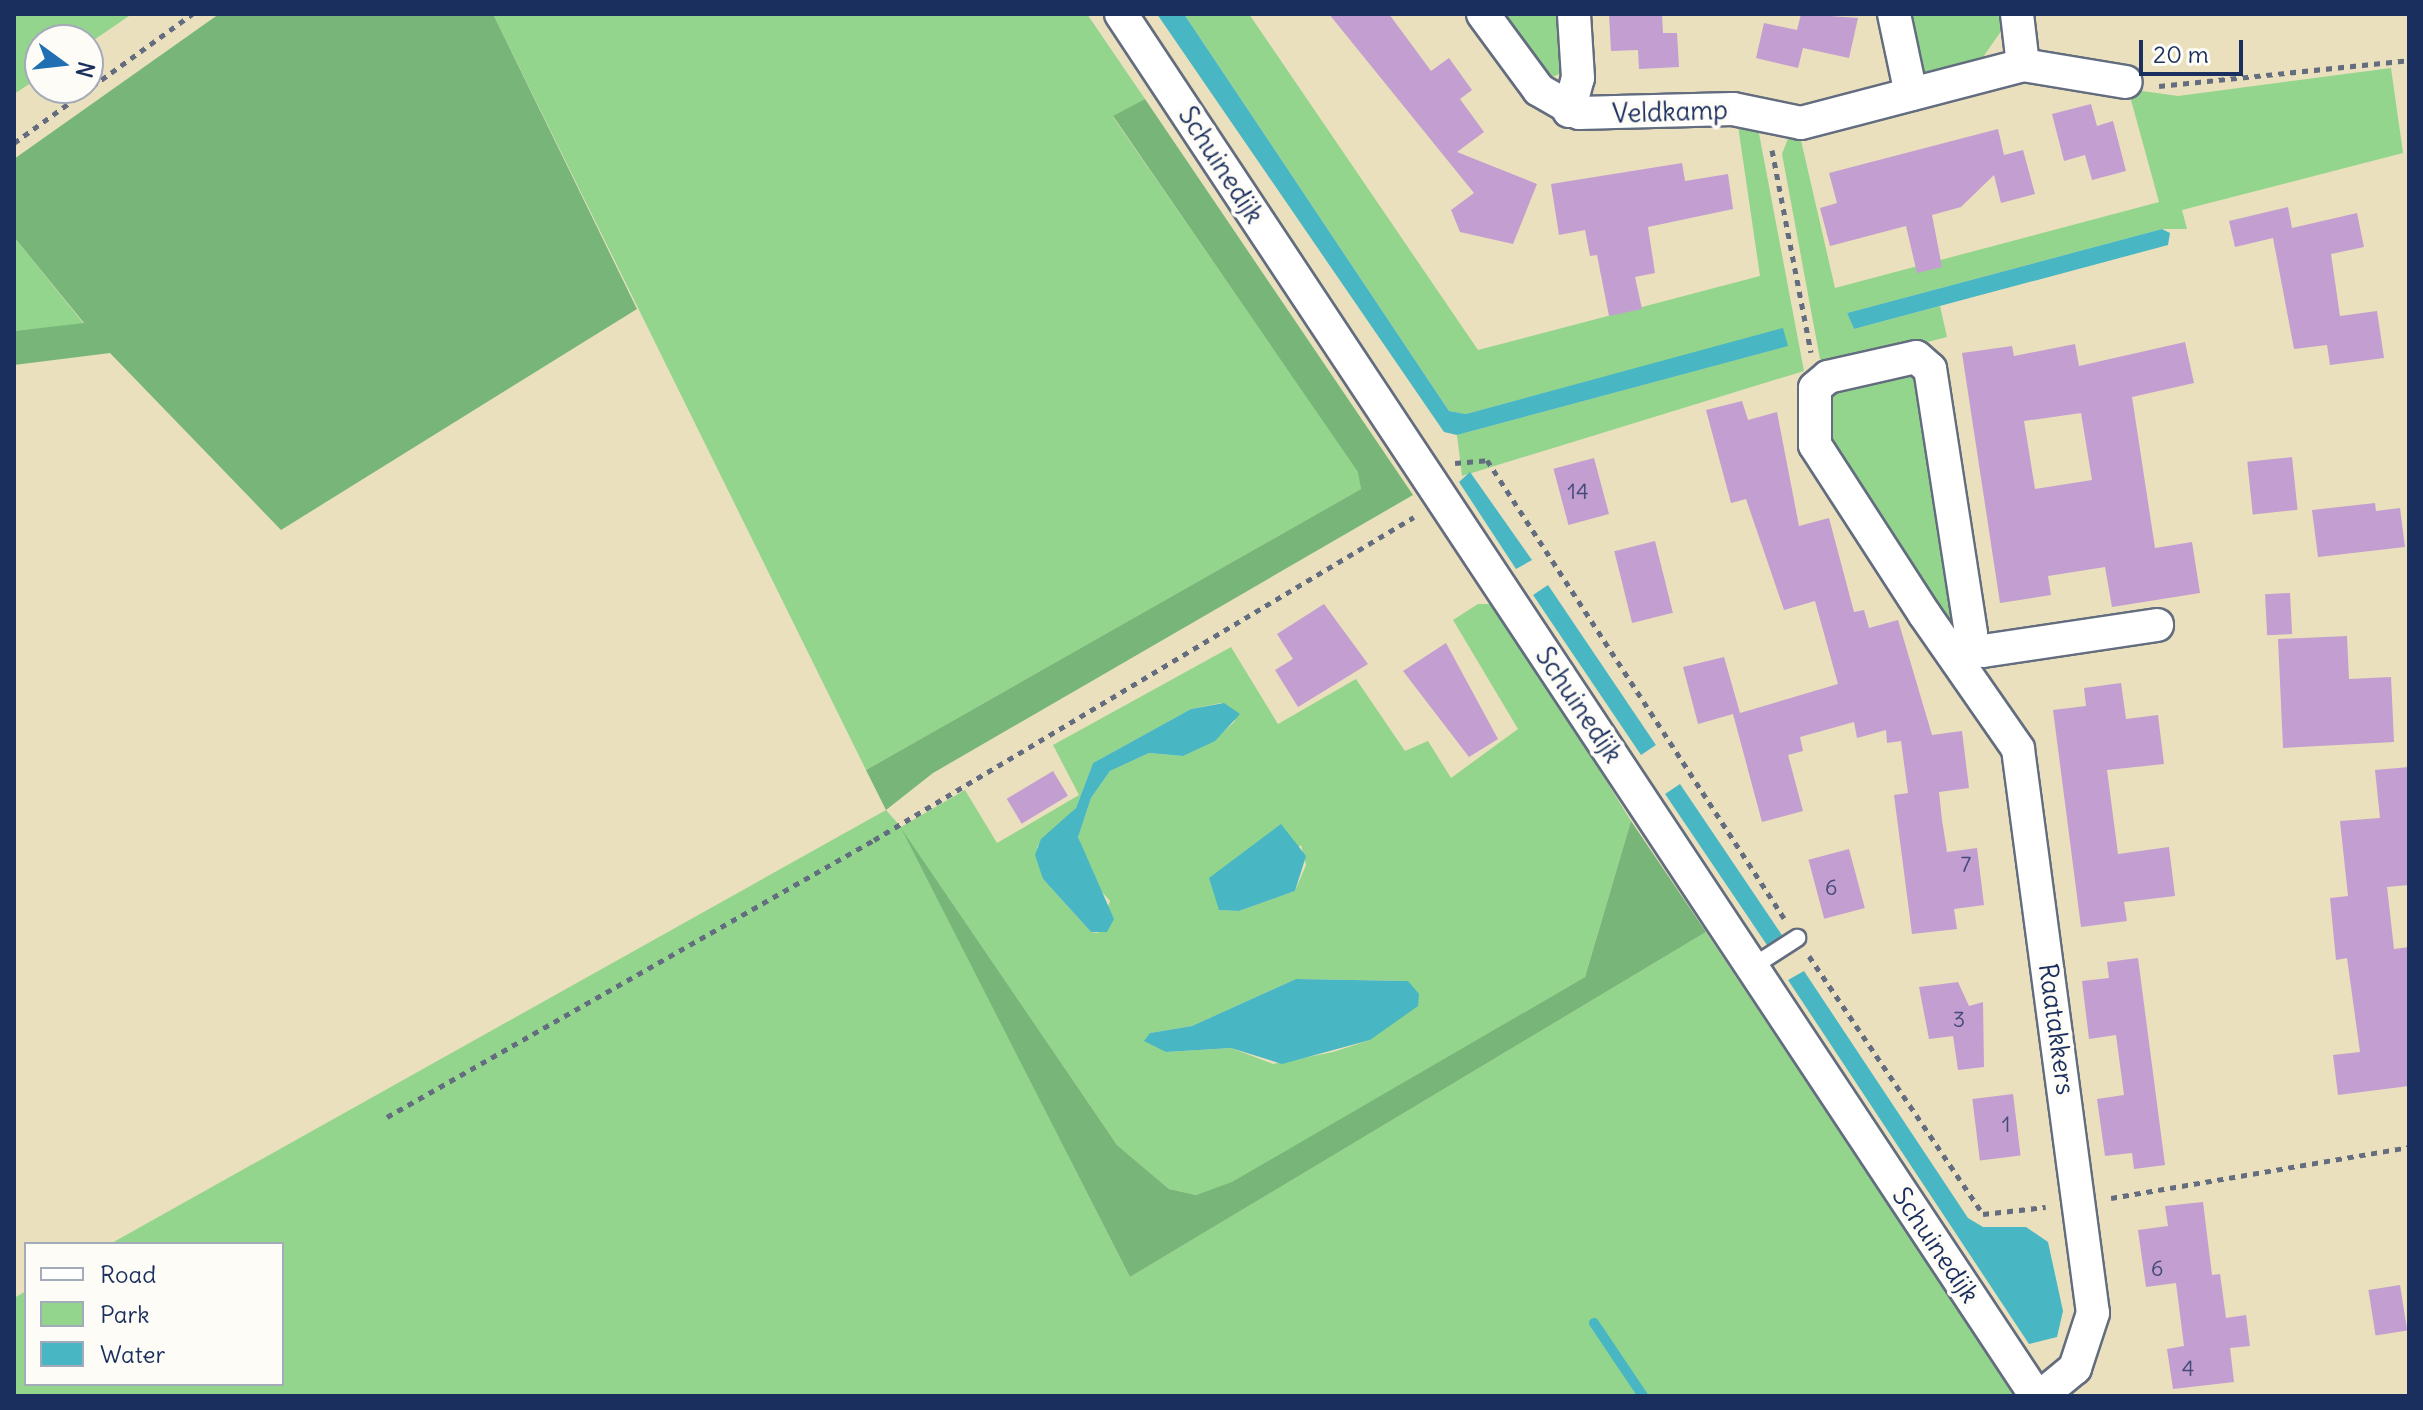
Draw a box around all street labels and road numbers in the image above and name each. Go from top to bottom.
street label: Veldkamp [1612,94,1728,130]
street label: Schuinedijk [1172,101,1270,229]
street label: Schuinedijk [1529,641,1629,769]
street label: Raatakkers [2032,961,2082,1097]
street label: Schuinedijk [1886,1181,1986,1309]

